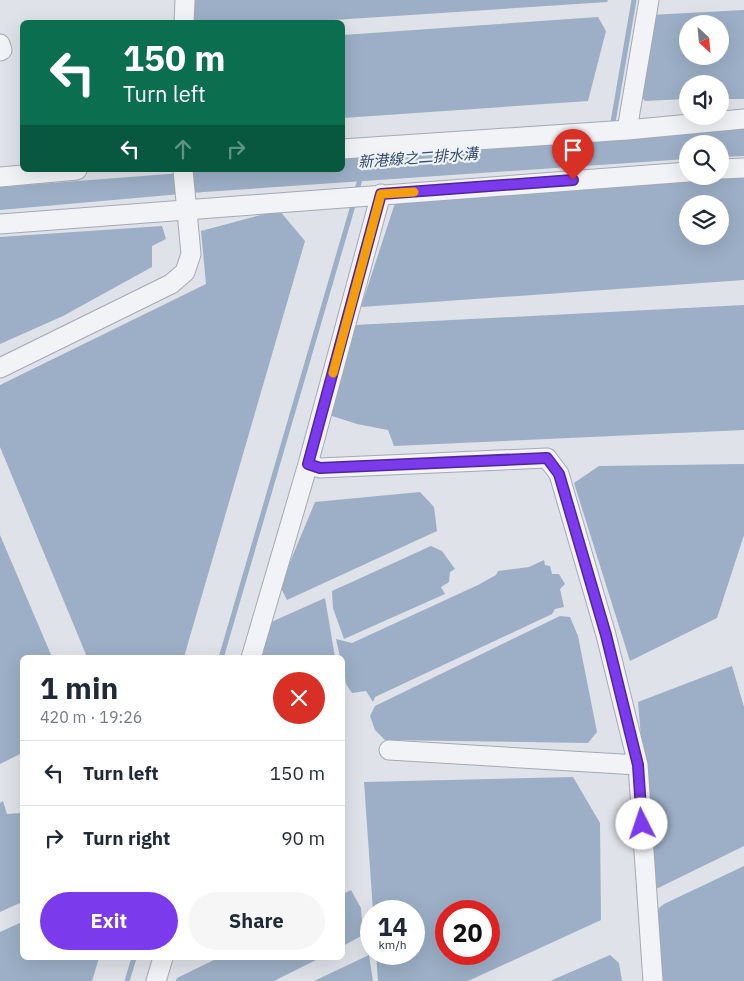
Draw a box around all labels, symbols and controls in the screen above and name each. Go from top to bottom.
north arrow [679,15,729,65]
map controls [679,15,729,245]
text: 150 m [123,35,226,81]
icon: left [40,40,105,105]
button: sound [679,75,729,125]
text: Turn left [123,79,206,108]
pin [552,129,594,180]
icon: left [116,135,144,163]
icon: ahead [169,135,197,163]
icon: right [222,135,250,163]
button: search [679,135,729,185]
icon: arrive [559,136,587,164]
water label: 新港線之二排水溝 [357,144,480,171]
button: layers [679,195,729,245]
text: 1 min [40,668,118,707]
button: close [273,672,325,724]
text: 420 m · 19:26 [40,707,142,727]
icon: left [40,759,68,787]
text: Turn left [83,761,159,785]
text: 150 m [270,761,325,785]
position arrow [615,797,667,849]
icon: right [40,824,68,852]
text: Turn right [83,826,170,850]
text: 90 m [281,826,325,850]
button: Exit [40,892,178,950]
button: Share [188,892,325,950]
speed limit sign: 20 [435,900,500,965]
text: 14 [377,910,408,943]
text: km/h [378,937,407,952]

